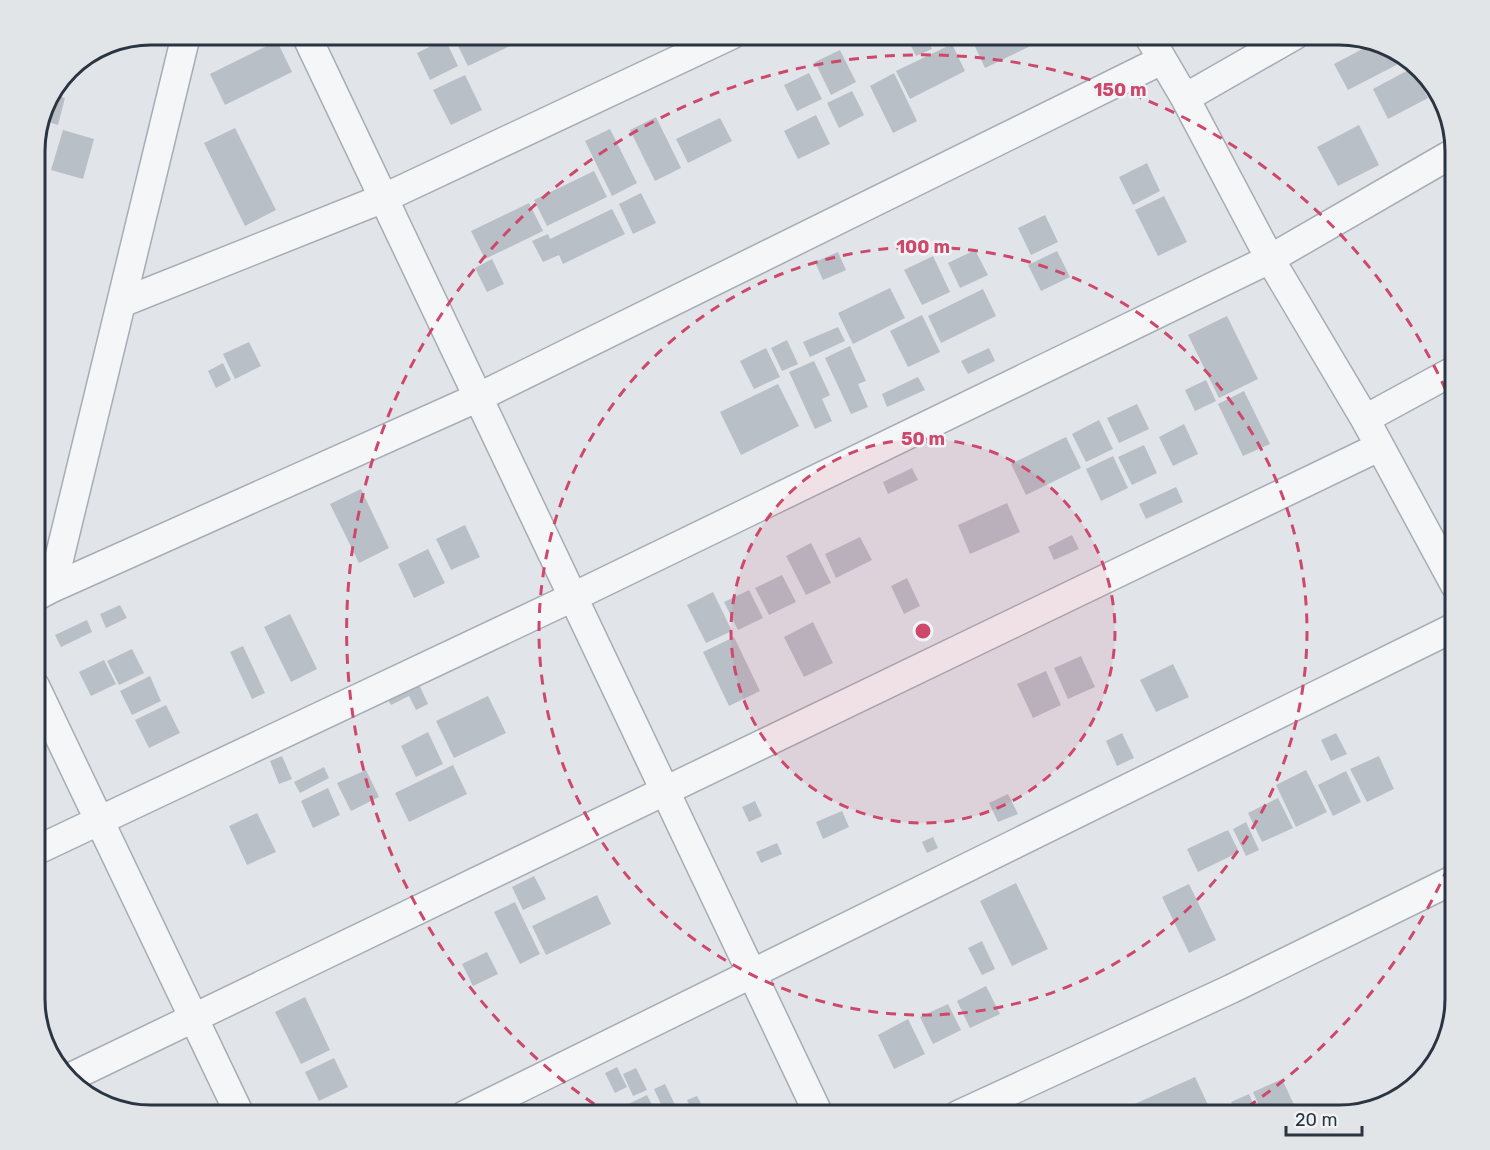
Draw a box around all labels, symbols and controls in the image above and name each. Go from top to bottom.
text: 150 m [1093,79,1147,101]
text: 100 m [896,236,950,258]
text: 50 m [901,428,945,450]
centre of rings [913,621,933,641]
scale bar [1286,1099,1362,1137]
text: 20 m [1295,1109,1337,1131]

